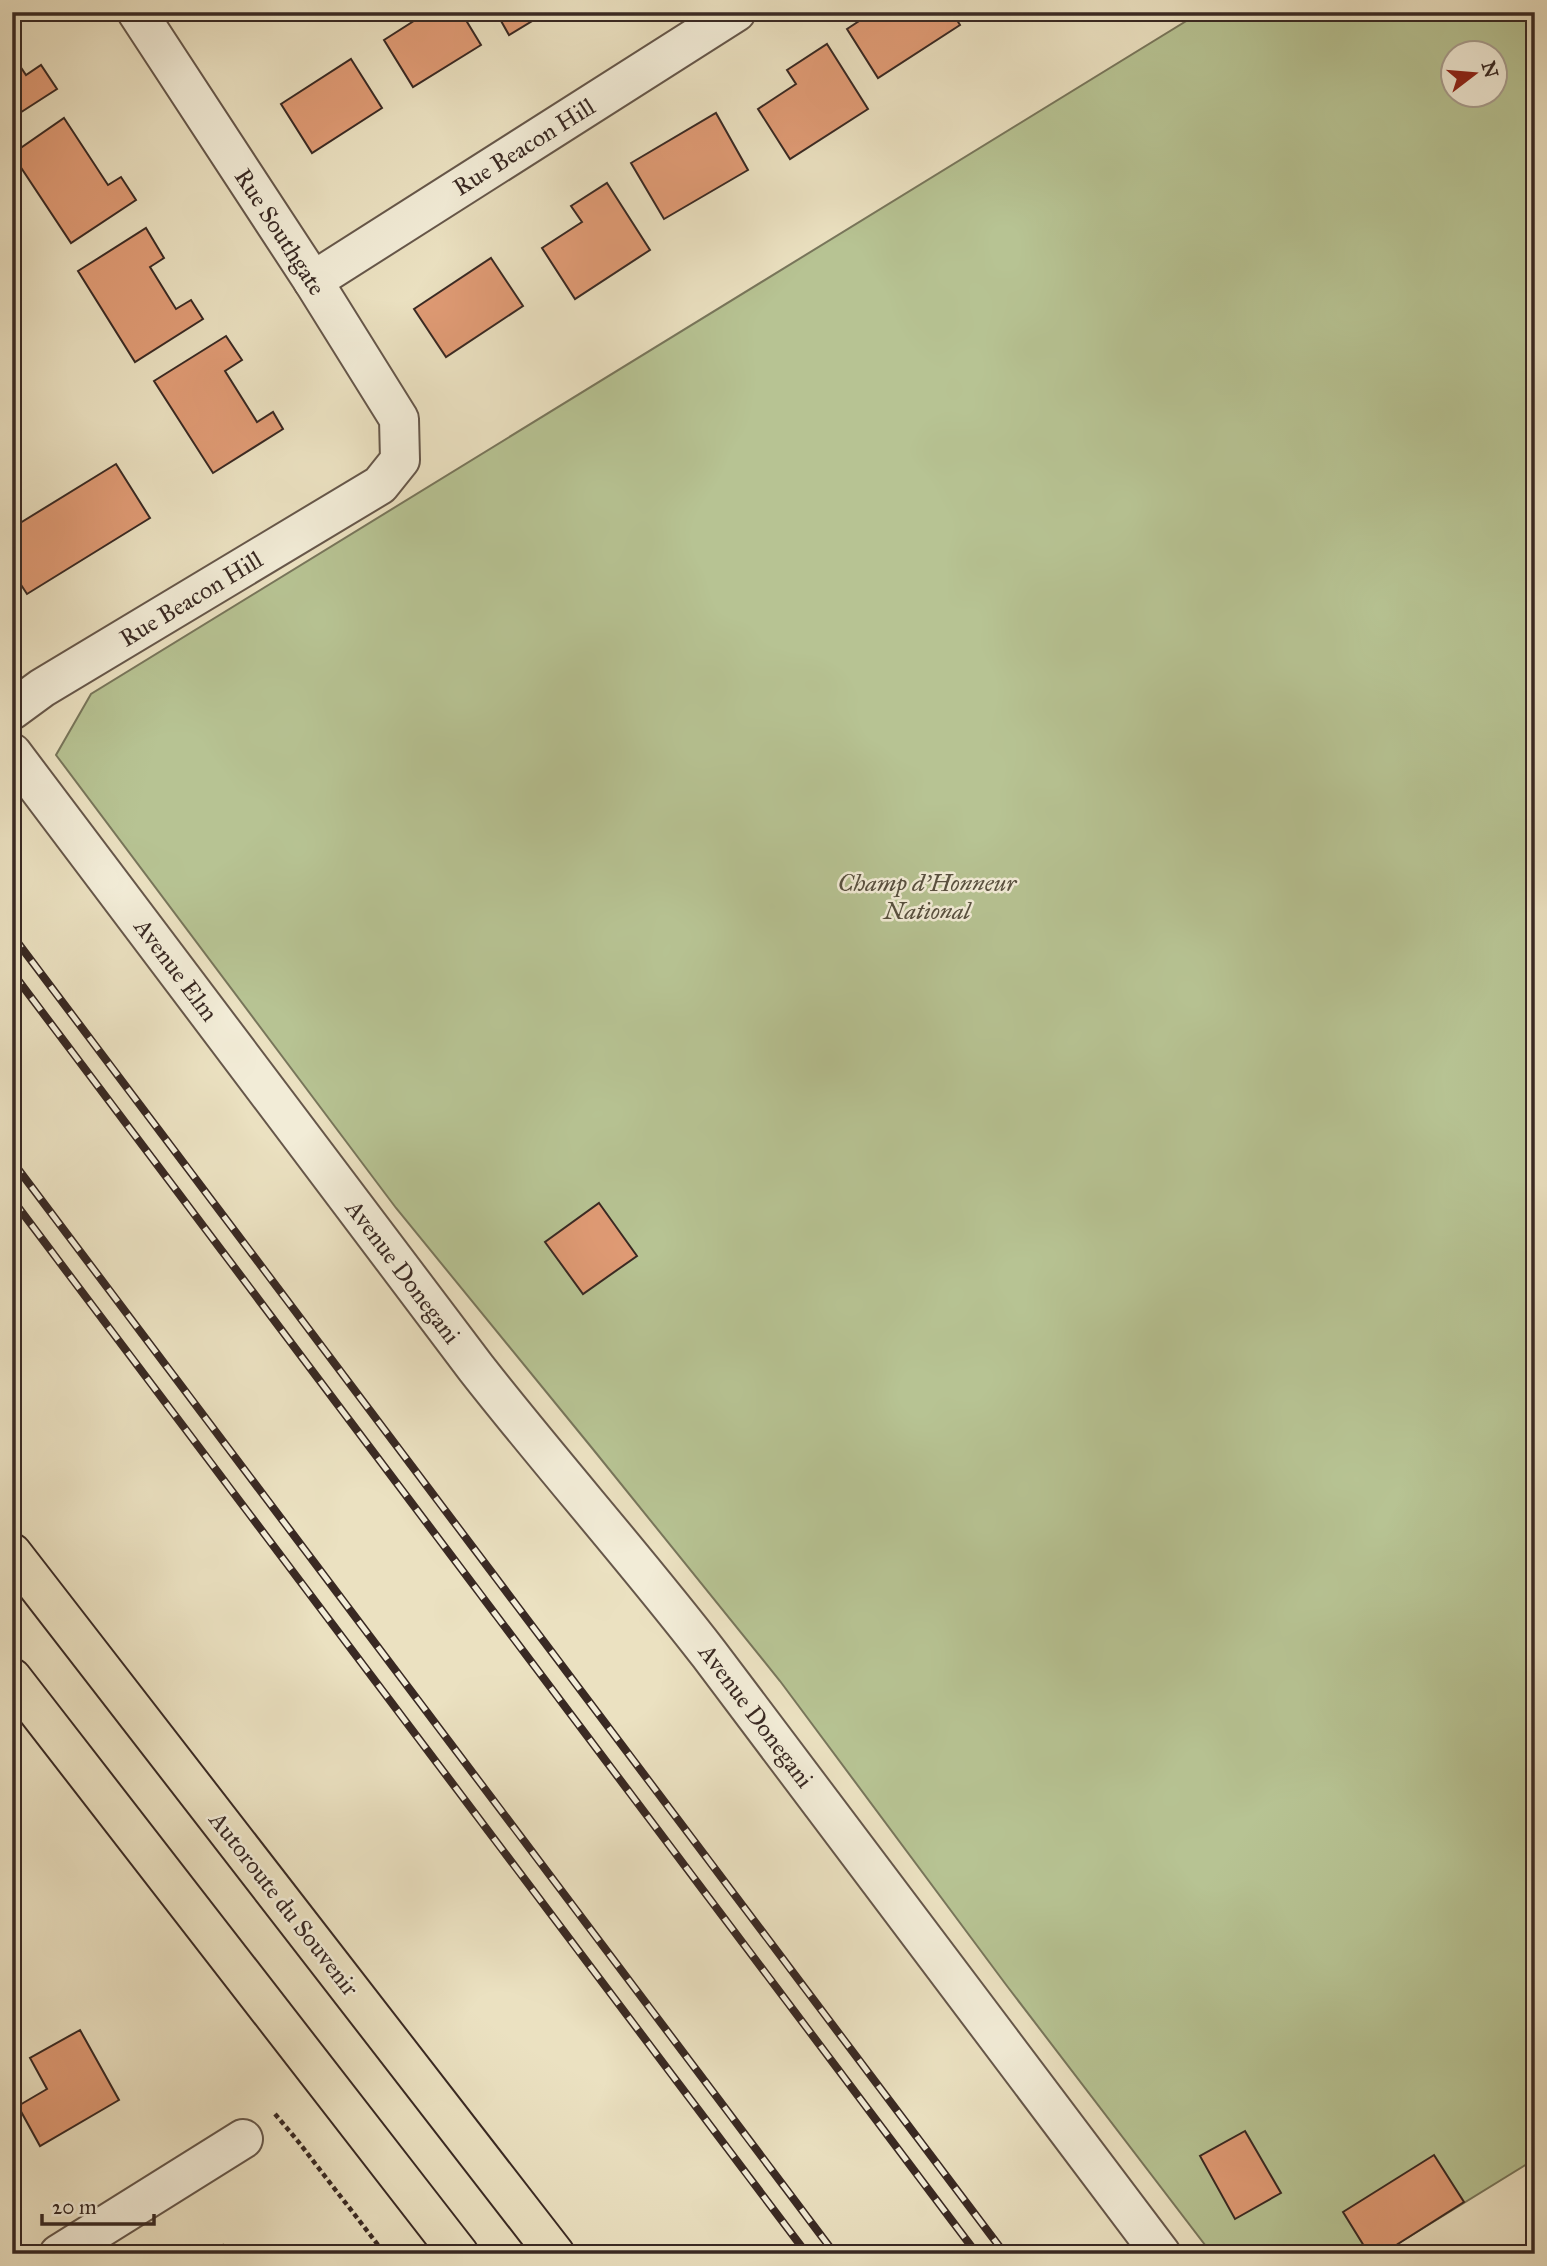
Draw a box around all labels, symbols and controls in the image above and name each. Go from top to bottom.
north arrow [1438,38,1508,108]
text: N [1477,59,1503,80]
street label: Rue Beacon Hill [448,91,601,203]
street label: Rue Southgate [228,163,332,301]
street label: Rue Beacon Hill [114,544,268,653]
park label: Champ d'Honneur National [838,868,1018,926]
street label: Avenue Elm [127,912,224,1027]
street label: Avenue Donegani [339,1193,467,1350]
street label: Avenue Donegani [692,1637,820,1794]
street label: Autoroute du Souvenir [202,1805,365,2002]
scale bar [42,2182,154,2226]
text: 20 m [52,2194,97,2220]

